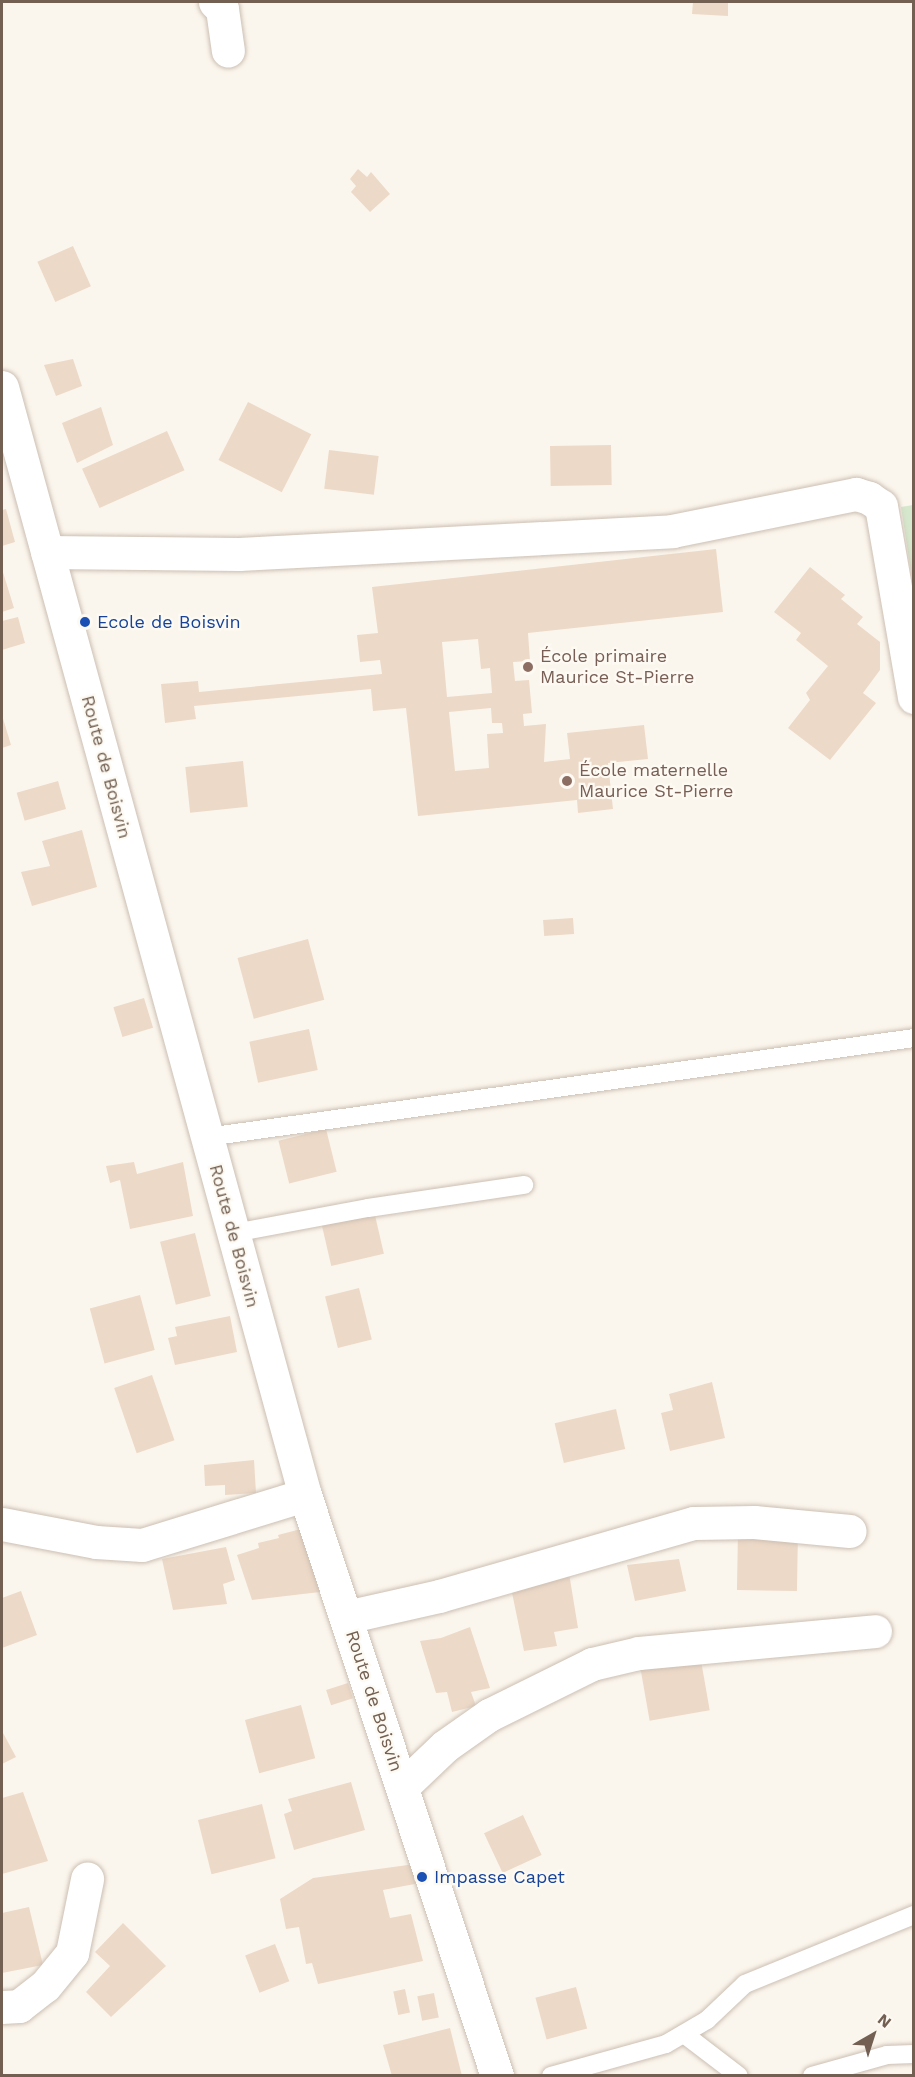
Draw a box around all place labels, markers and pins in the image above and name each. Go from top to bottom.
place label: Ecole de Boisvin [97,611,241,633]
marker: Ecole de Boisvin [78,615,92,629]
place label: École primaire Maurice St-Pierre [540,646,694,688]
marker: École primaire Maurice St-Pierre [521,660,535,674]
place label: École maternelle Maurice St-Pierre [579,760,733,802]
marker: École maternelle Maurice St-Pierre [560,774,574,788]
place label: Impasse Capet [434,1866,565,1888]
marker: Impasse Capet [415,1870,429,1884]

